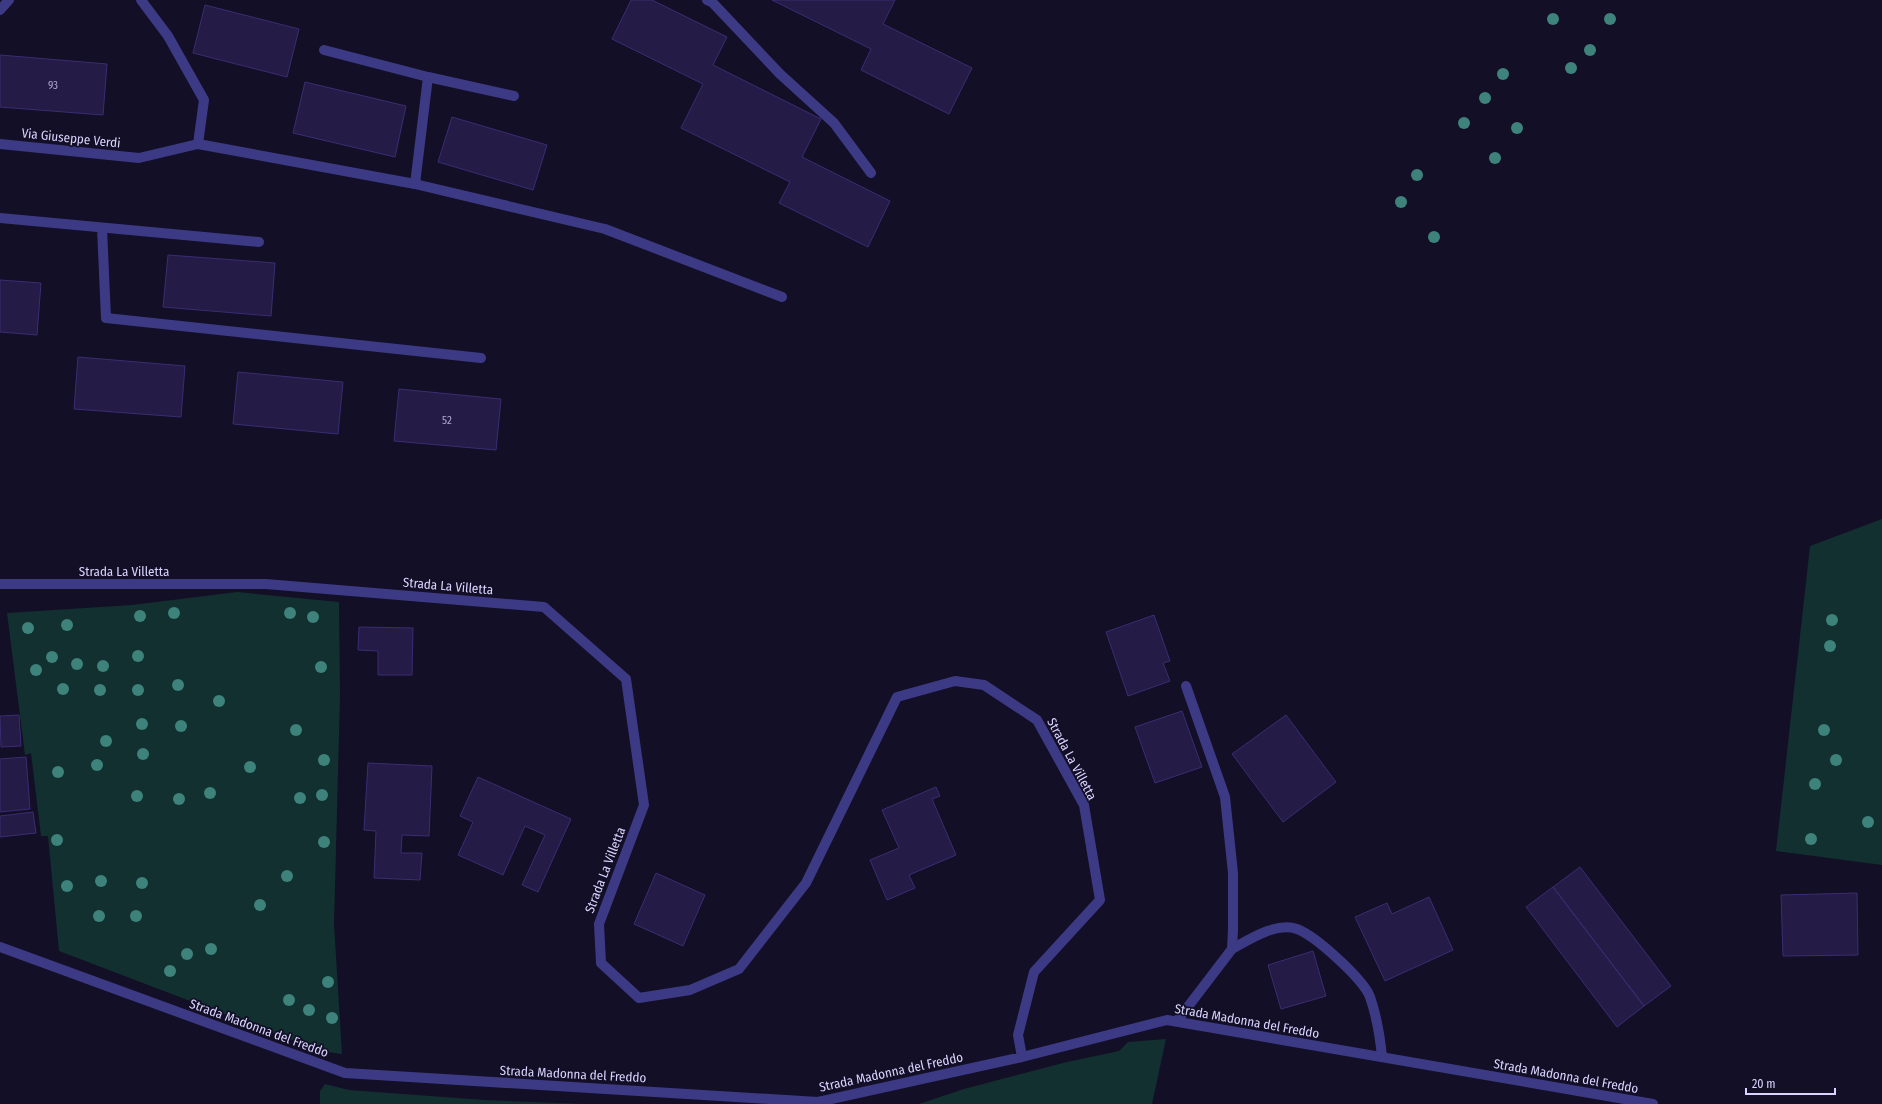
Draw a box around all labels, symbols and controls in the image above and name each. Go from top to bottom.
house number: 93 [48,79,58,92]
street label: Via Giuseppe Verdi [21,125,121,151]
house number: 52 [442,414,452,427]
street label: Strada La Villetta [79,564,169,579]
street label: Strada La Villetta [402,575,494,597]
street label: Strada La Villetta [1044,715,1100,803]
street label: Strada La Villetta [582,825,628,915]
street label: Strada Madonna del Freddo [188,996,331,1060]
street label: Strada Madonna del Freddo [1173,1001,1321,1041]
street label: Strada Madonna del Freddo [818,1049,964,1095]
street label: Strada Madonna del Freddo [1492,1056,1640,1096]
street label: Strada Madonna del Freddo [499,1063,647,1085]
scale bar [1746,1070,1835,1096]
text: 20 m [1752,1077,1776,1091]

